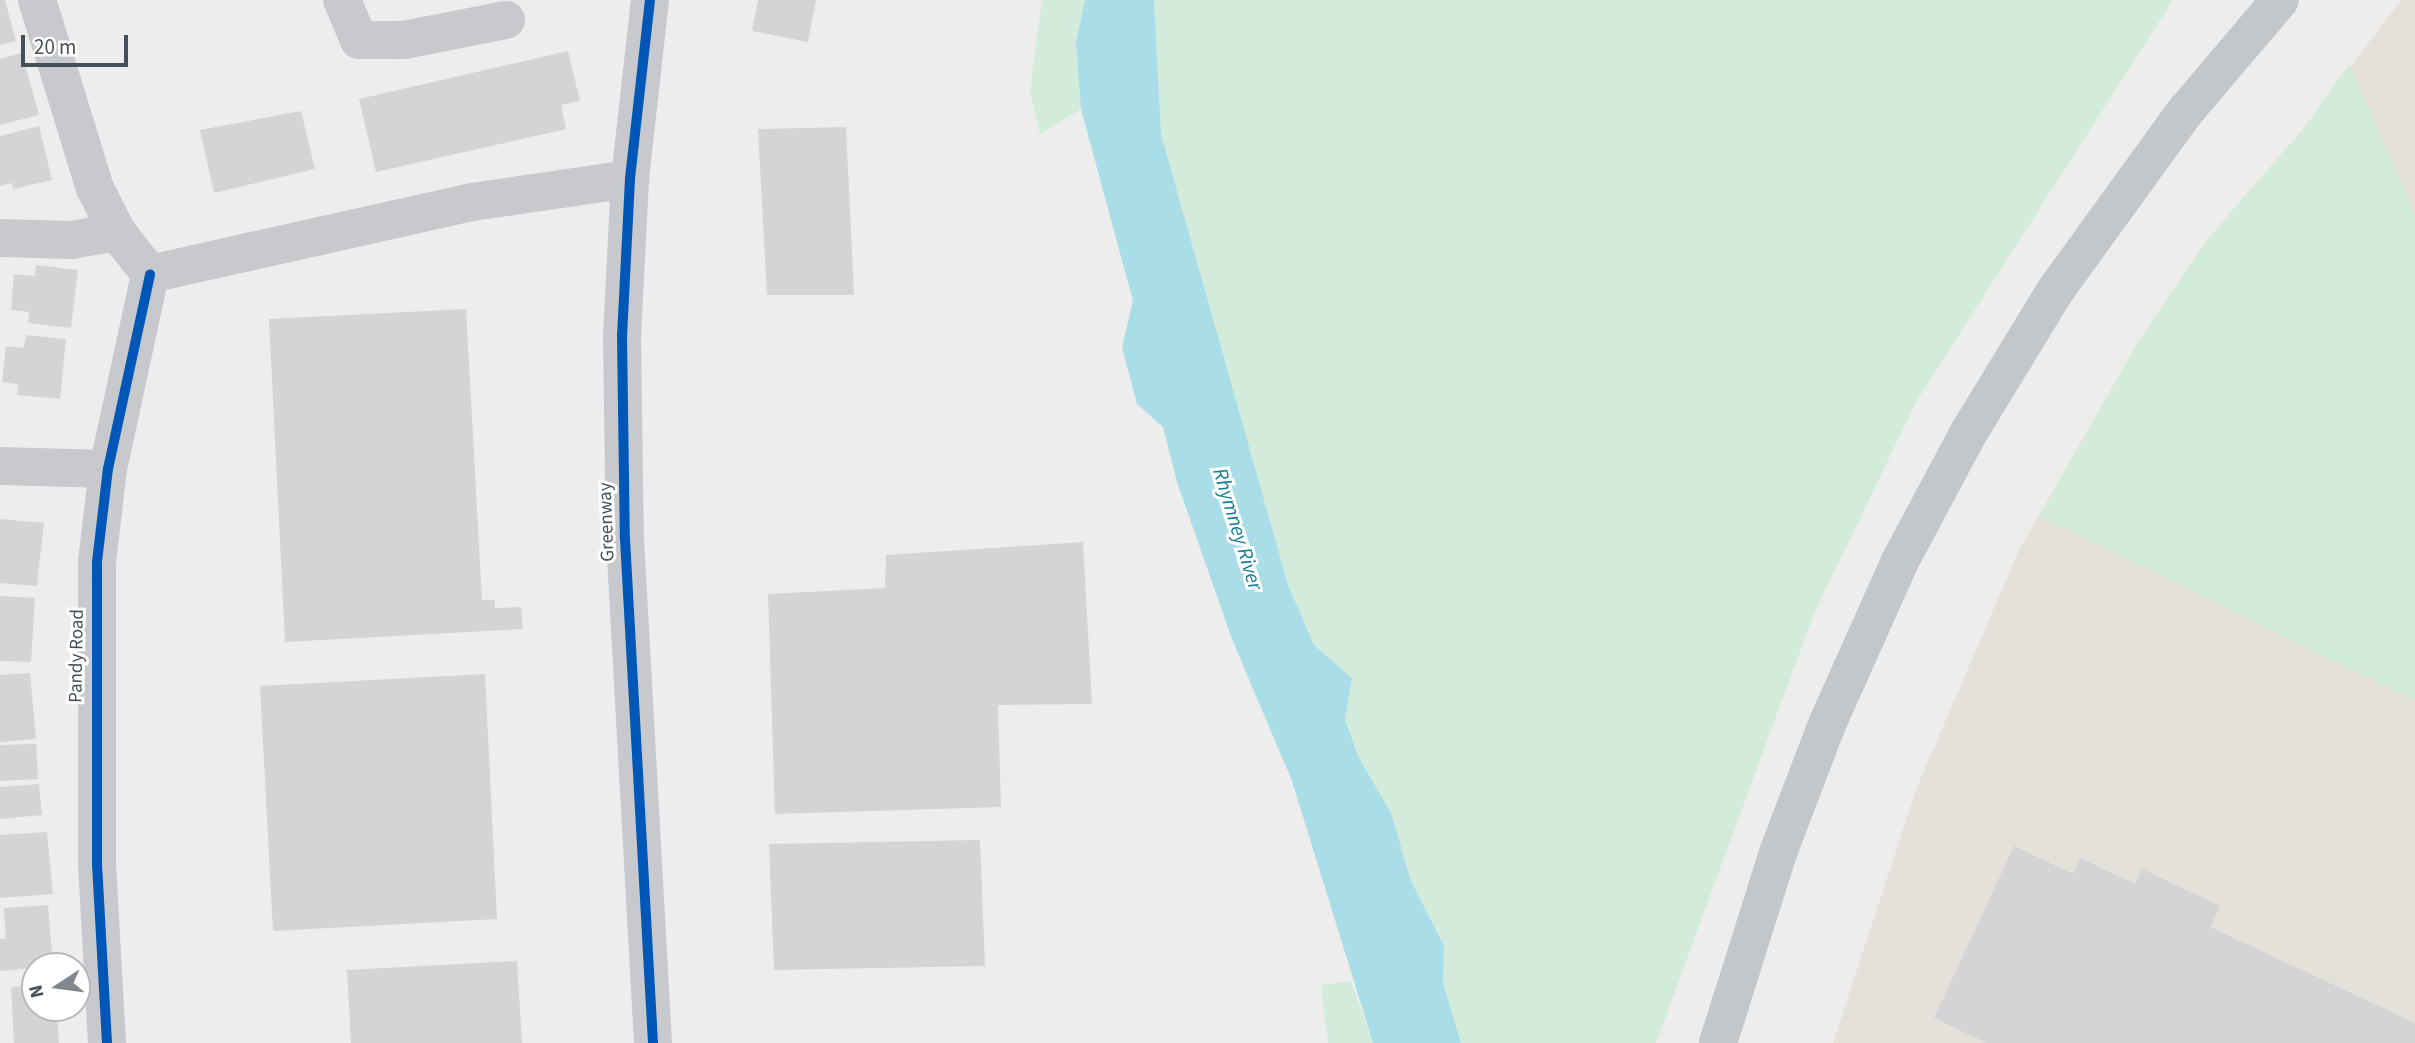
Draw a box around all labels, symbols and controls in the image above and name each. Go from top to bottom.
scale bar [24,21,131,65]
text: 20 m [34,32,76,62]
water label: Rhymney River [1207,465,1269,593]
street label: Greenway [594,482,620,562]
street label: Pandy Road [65,609,89,703]
north arrow [21,952,91,1022]
text: N [22,982,52,1001]

